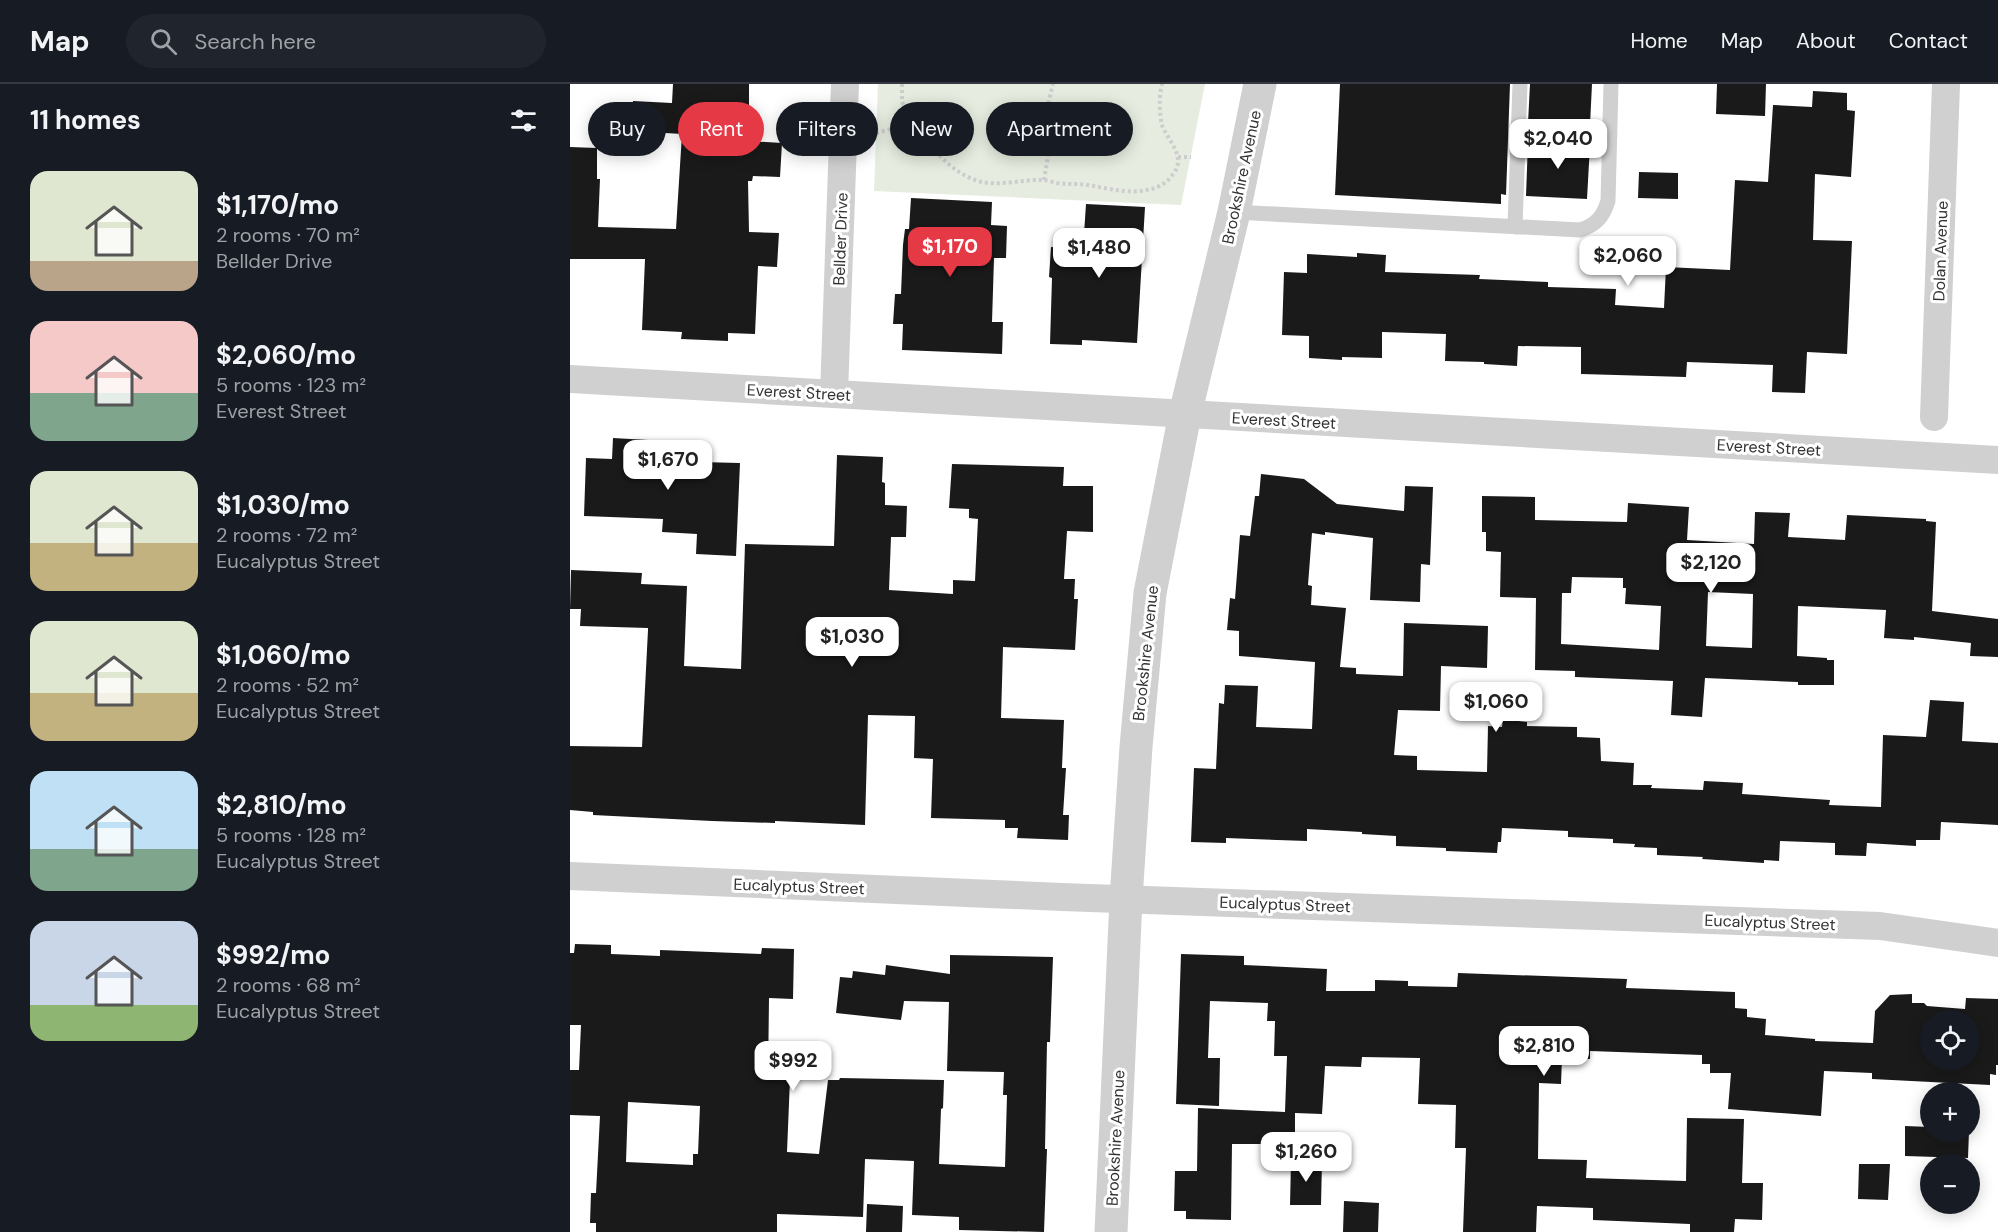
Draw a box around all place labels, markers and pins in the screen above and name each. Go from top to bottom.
pin: $2,040 [1509,119,1607,170]
pin: $1,170 [901,227,999,278]
pin: $1,480 [1050,228,1148,279]
pin: $2,060 [1579,236,1677,287]
pin: $1,670 [619,440,717,491]
pin: $2,120 [1662,543,1760,594]
pin: $1,030 [803,617,901,668]
pin: $1,060 [1447,682,1545,733]
pin: $2,810 [1495,1026,1593,1077]
pin: $992 [757,1041,829,1092]
pin: $1,260 [1257,1132,1355,1183]

